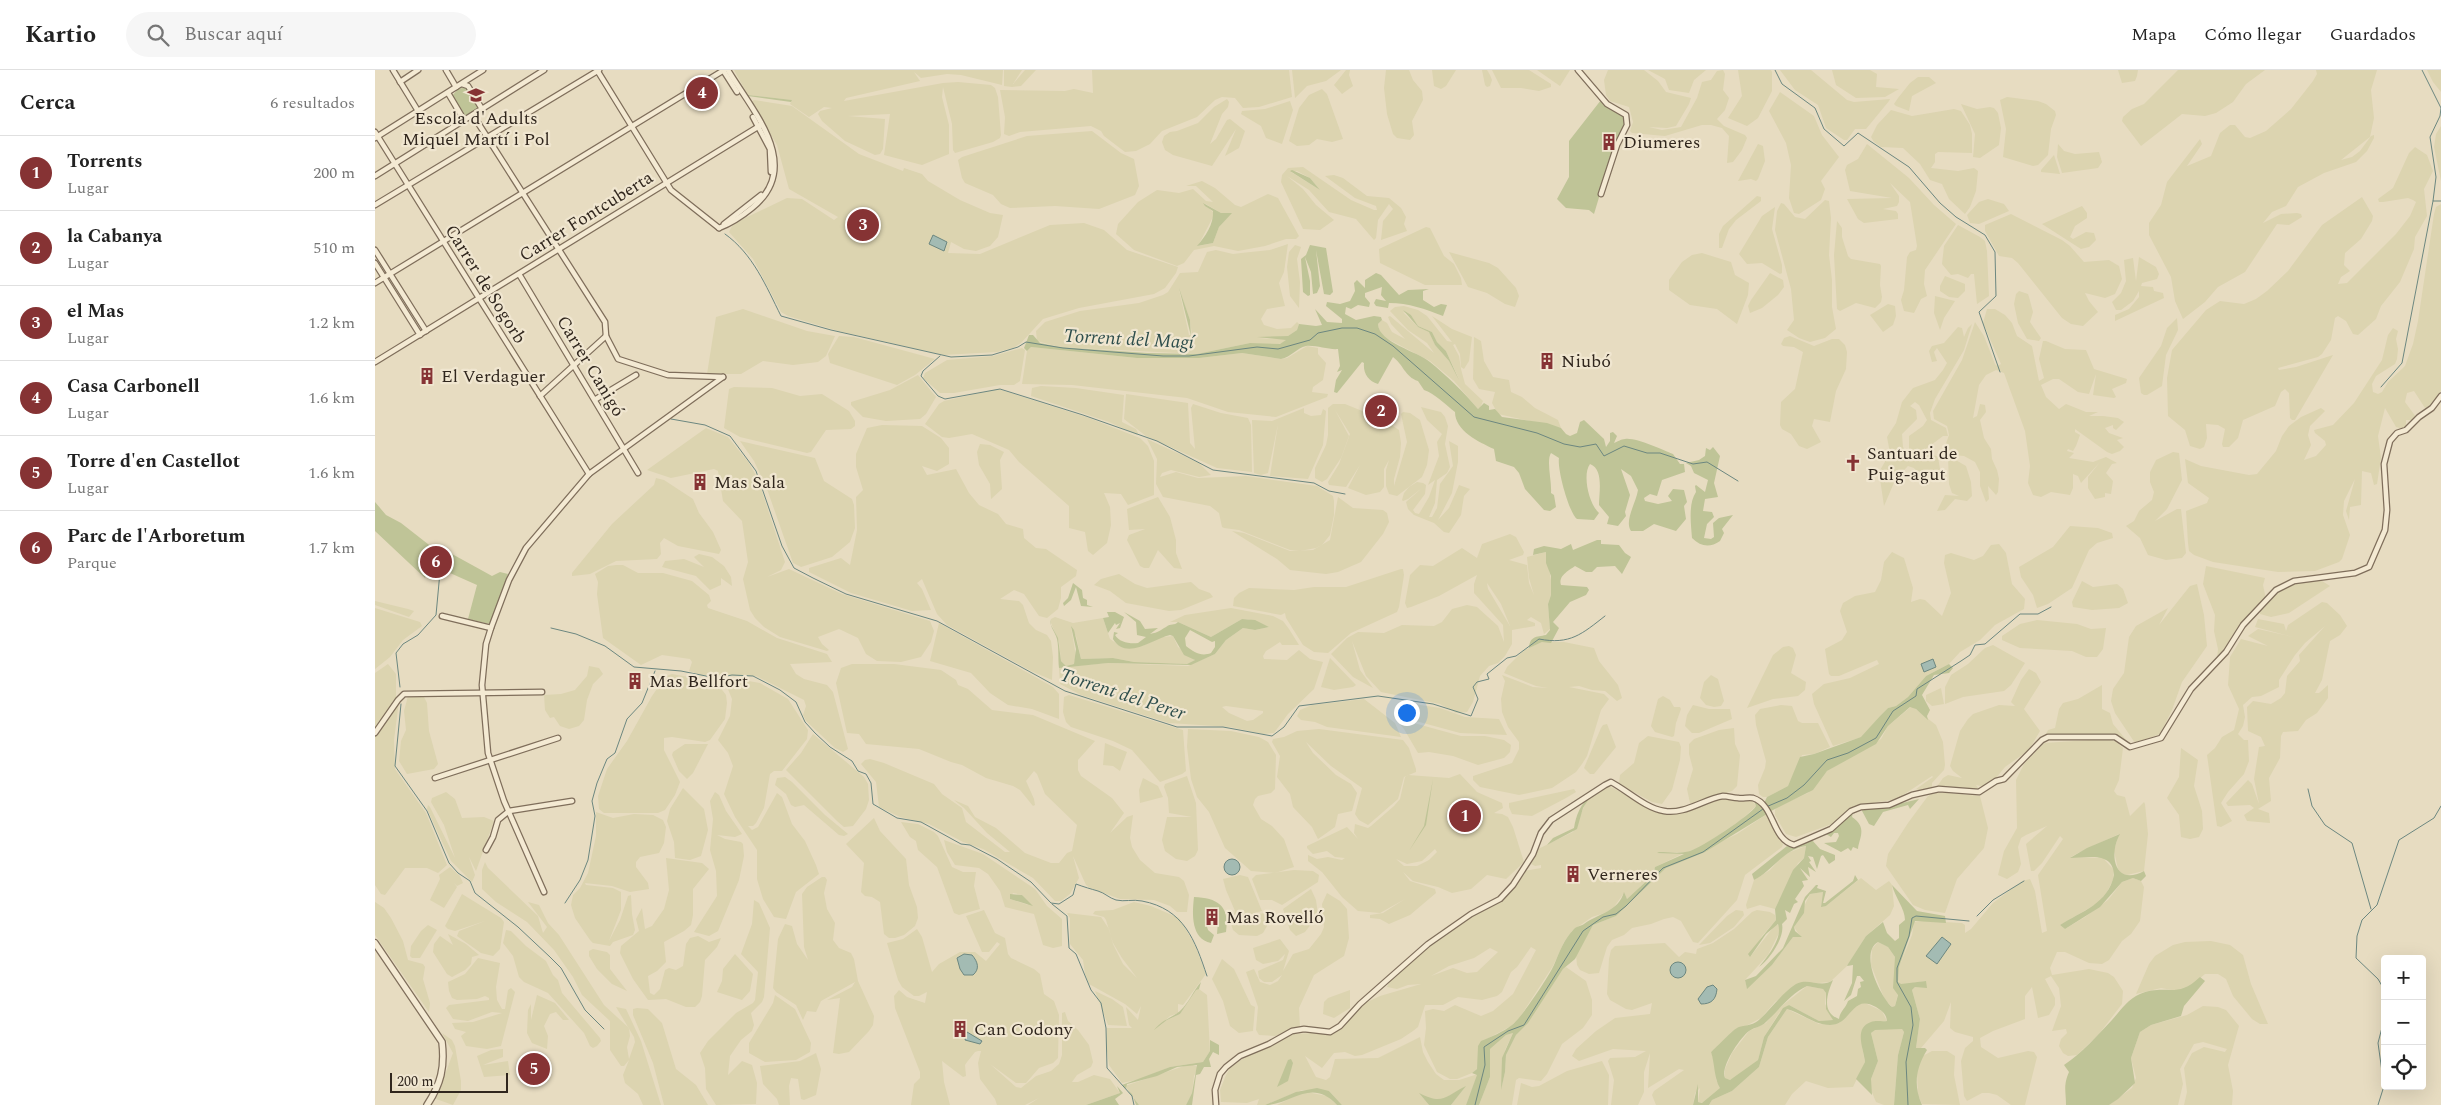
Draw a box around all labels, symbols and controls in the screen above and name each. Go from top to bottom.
search box [126,12,476,57]
text: Kartio [25,17,96,53]
text: Buscar aquí [184,20,283,49]
icon: search [144,21,172,49]
text: Mapa [2131,21,2176,48]
text: Cómo llegar [2204,21,2302,48]
text: Guardados [2330,21,2416,48]
pin: 4 [686,74,718,112]
school or university icon: Escola d'Adults Miquel Martí i Pol [466,85,486,105]
text: Cerca [20,87,75,119]
text: 6 resultados [270,91,355,115]
place label: Escola d'Adults Miquel Martí i Pol [402,105,550,153]
place label: Diumeres [1623,129,1701,156]
building icon: Diumeres [1599,132,1619,152]
text: Torrents [67,147,143,176]
text: 1 [32,161,40,185]
text: 200 m [313,161,355,185]
street label: Carrer Fontcuberta [514,164,659,269]
text: Lugar [67,176,109,200]
pin: 3 [847,206,879,244]
street label: Carrer de Sogorb [438,219,533,349]
text: la Cabanya [67,222,162,251]
text: 2 [32,236,40,260]
text: 510 m [313,236,355,260]
text: Lugar [67,251,109,275]
text: el Mas [67,297,124,326]
text: 3 [32,311,40,335]
text: 1.2 km [308,311,355,335]
street label: Carrer Canigó [550,311,631,422]
water label: Torrent del Magí [1063,322,1197,358]
text: Lugar [67,326,109,350]
place label: Niubó [1561,348,1611,375]
building icon: Niubó [1537,351,1557,371]
place label: El Verdaguer [441,363,545,390]
building icon: El Verdaguer [417,366,437,386]
text: Casa Carbonell [67,372,200,401]
text: 4 [32,386,40,410]
text: 1.6 km [308,386,355,410]
pin: 2 [1365,392,1397,430]
text: Lugar [67,401,109,425]
place label: Santuari de Puig-agut [1867,440,1958,488]
text: Torre d'en Castellot [67,447,240,476]
church icon: Santuari de Puig-agut [1843,453,1863,473]
text: 5 [32,461,40,485]
text: 1.6 km [308,461,355,485]
place label: Mas Sala [714,469,785,496]
building icon: Mas Sala [690,472,710,492]
text: Lugar [67,476,109,500]
text: Parc de l'Arboretum [67,522,245,551]
text: 6 [32,536,40,560]
text: 1.7 km [308,536,355,560]
pin: 6 [420,543,452,581]
text: Parque [67,551,117,575]
water label: Torrent del Perer [1056,660,1190,729]
place label: Mas Bellfort [649,668,748,695]
building icon: Mas Bellfort [625,671,645,691]
your location [1394,700,1420,726]
pin: 1 [1449,797,1481,835]
place label: Verneres [1587,861,1658,888]
building icon: Verneres [1563,864,1583,884]
place label: Mas Rovelló [1226,904,1324,931]
building icon: Mas Rovelló [1202,907,1222,927]
map controls [2381,955,2426,1090]
button: + [2381,955,2426,1000]
button: − [2381,1000,2426,1045]
place label: Can Codony [974,1016,1074,1043]
building icon: Can Codony [950,1019,970,1039]
button: locate [2381,1045,2426,1090]
pin: 5 [518,1050,550,1088]
scale bar [390,1070,507,1093]
text: 200 m [397,1071,434,1092]

